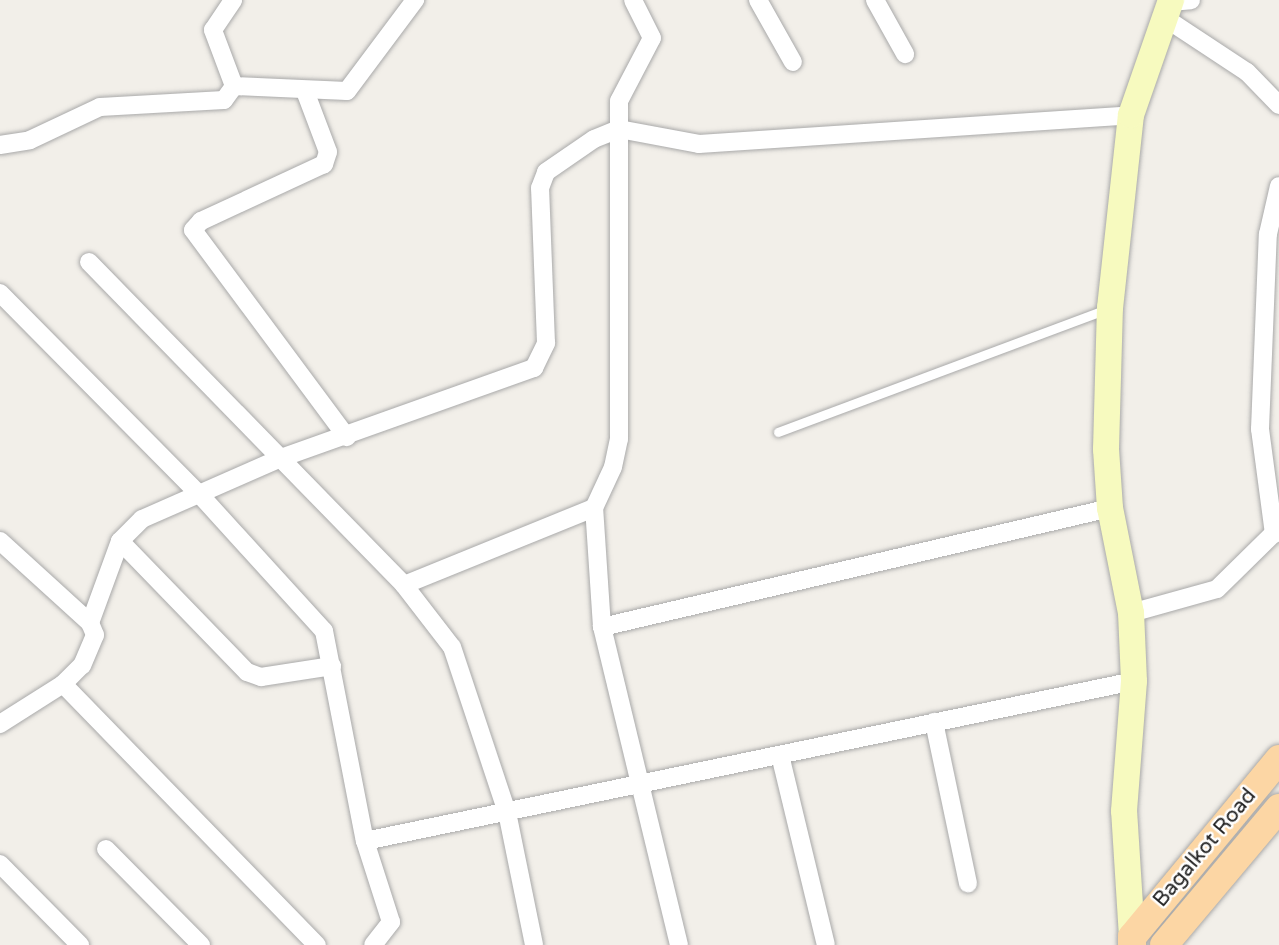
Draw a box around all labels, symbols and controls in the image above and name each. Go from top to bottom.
street label: Bagalkot Road [1148,784,1262,912]

